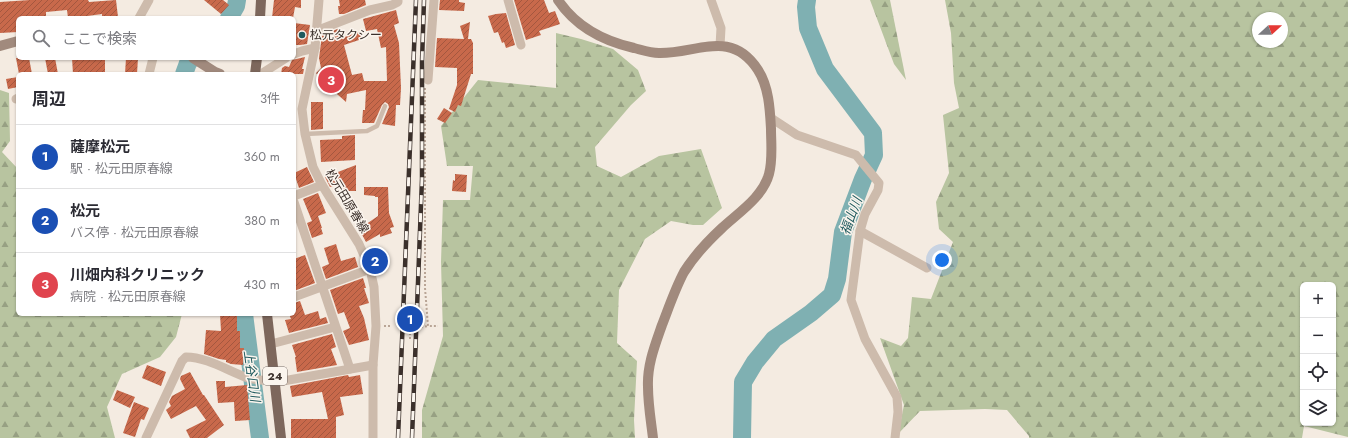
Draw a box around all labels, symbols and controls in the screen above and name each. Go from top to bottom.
north arrow [1252,12,1288,48]
search box [16,16,296,60]
place label: 松元タクシー [310,26,382,44]
icon: search [30,27,52,49]
text: ここで検索 [62,28,137,50]
marker: 松元タクシー [297,30,307,40]
pin: 3 [318,65,344,95]
text: 周辺 [32,87,66,111]
text: 3件 [260,89,280,108]
text: 薩摩松元 [70,136,130,158]
text: 1 [42,147,48,166]
text: 360 m [244,147,280,166]
text: 駅 · 松元田原春線 [70,159,173,178]
street label: 松元田原春線 [321,165,373,237]
water label: 福山川 [835,193,867,238]
text: 松元 [70,200,100,222]
text: 2 [41,211,49,230]
text: 380 m [244,211,280,230]
text: バス停 · 松元田原春線 [70,223,199,242]
pin: 2 [362,246,388,276]
your location [932,250,952,270]
text: 川畑内科クリニック [70,264,205,286]
text: 3 [41,275,49,294]
text: 430 m [243,275,280,294]
map controls [1300,282,1336,426]
button: + [1300,282,1336,318]
text: 病院 · 松元田原春線 [70,287,186,306]
pin: 1 [397,304,423,334]
button: − [1300,318,1336,354]
water label: 上谷口川 [239,349,265,405]
button: locate [1300,354,1336,390]
road number: 24 [263,367,287,385]
button: layers [1300,390,1336,426]

